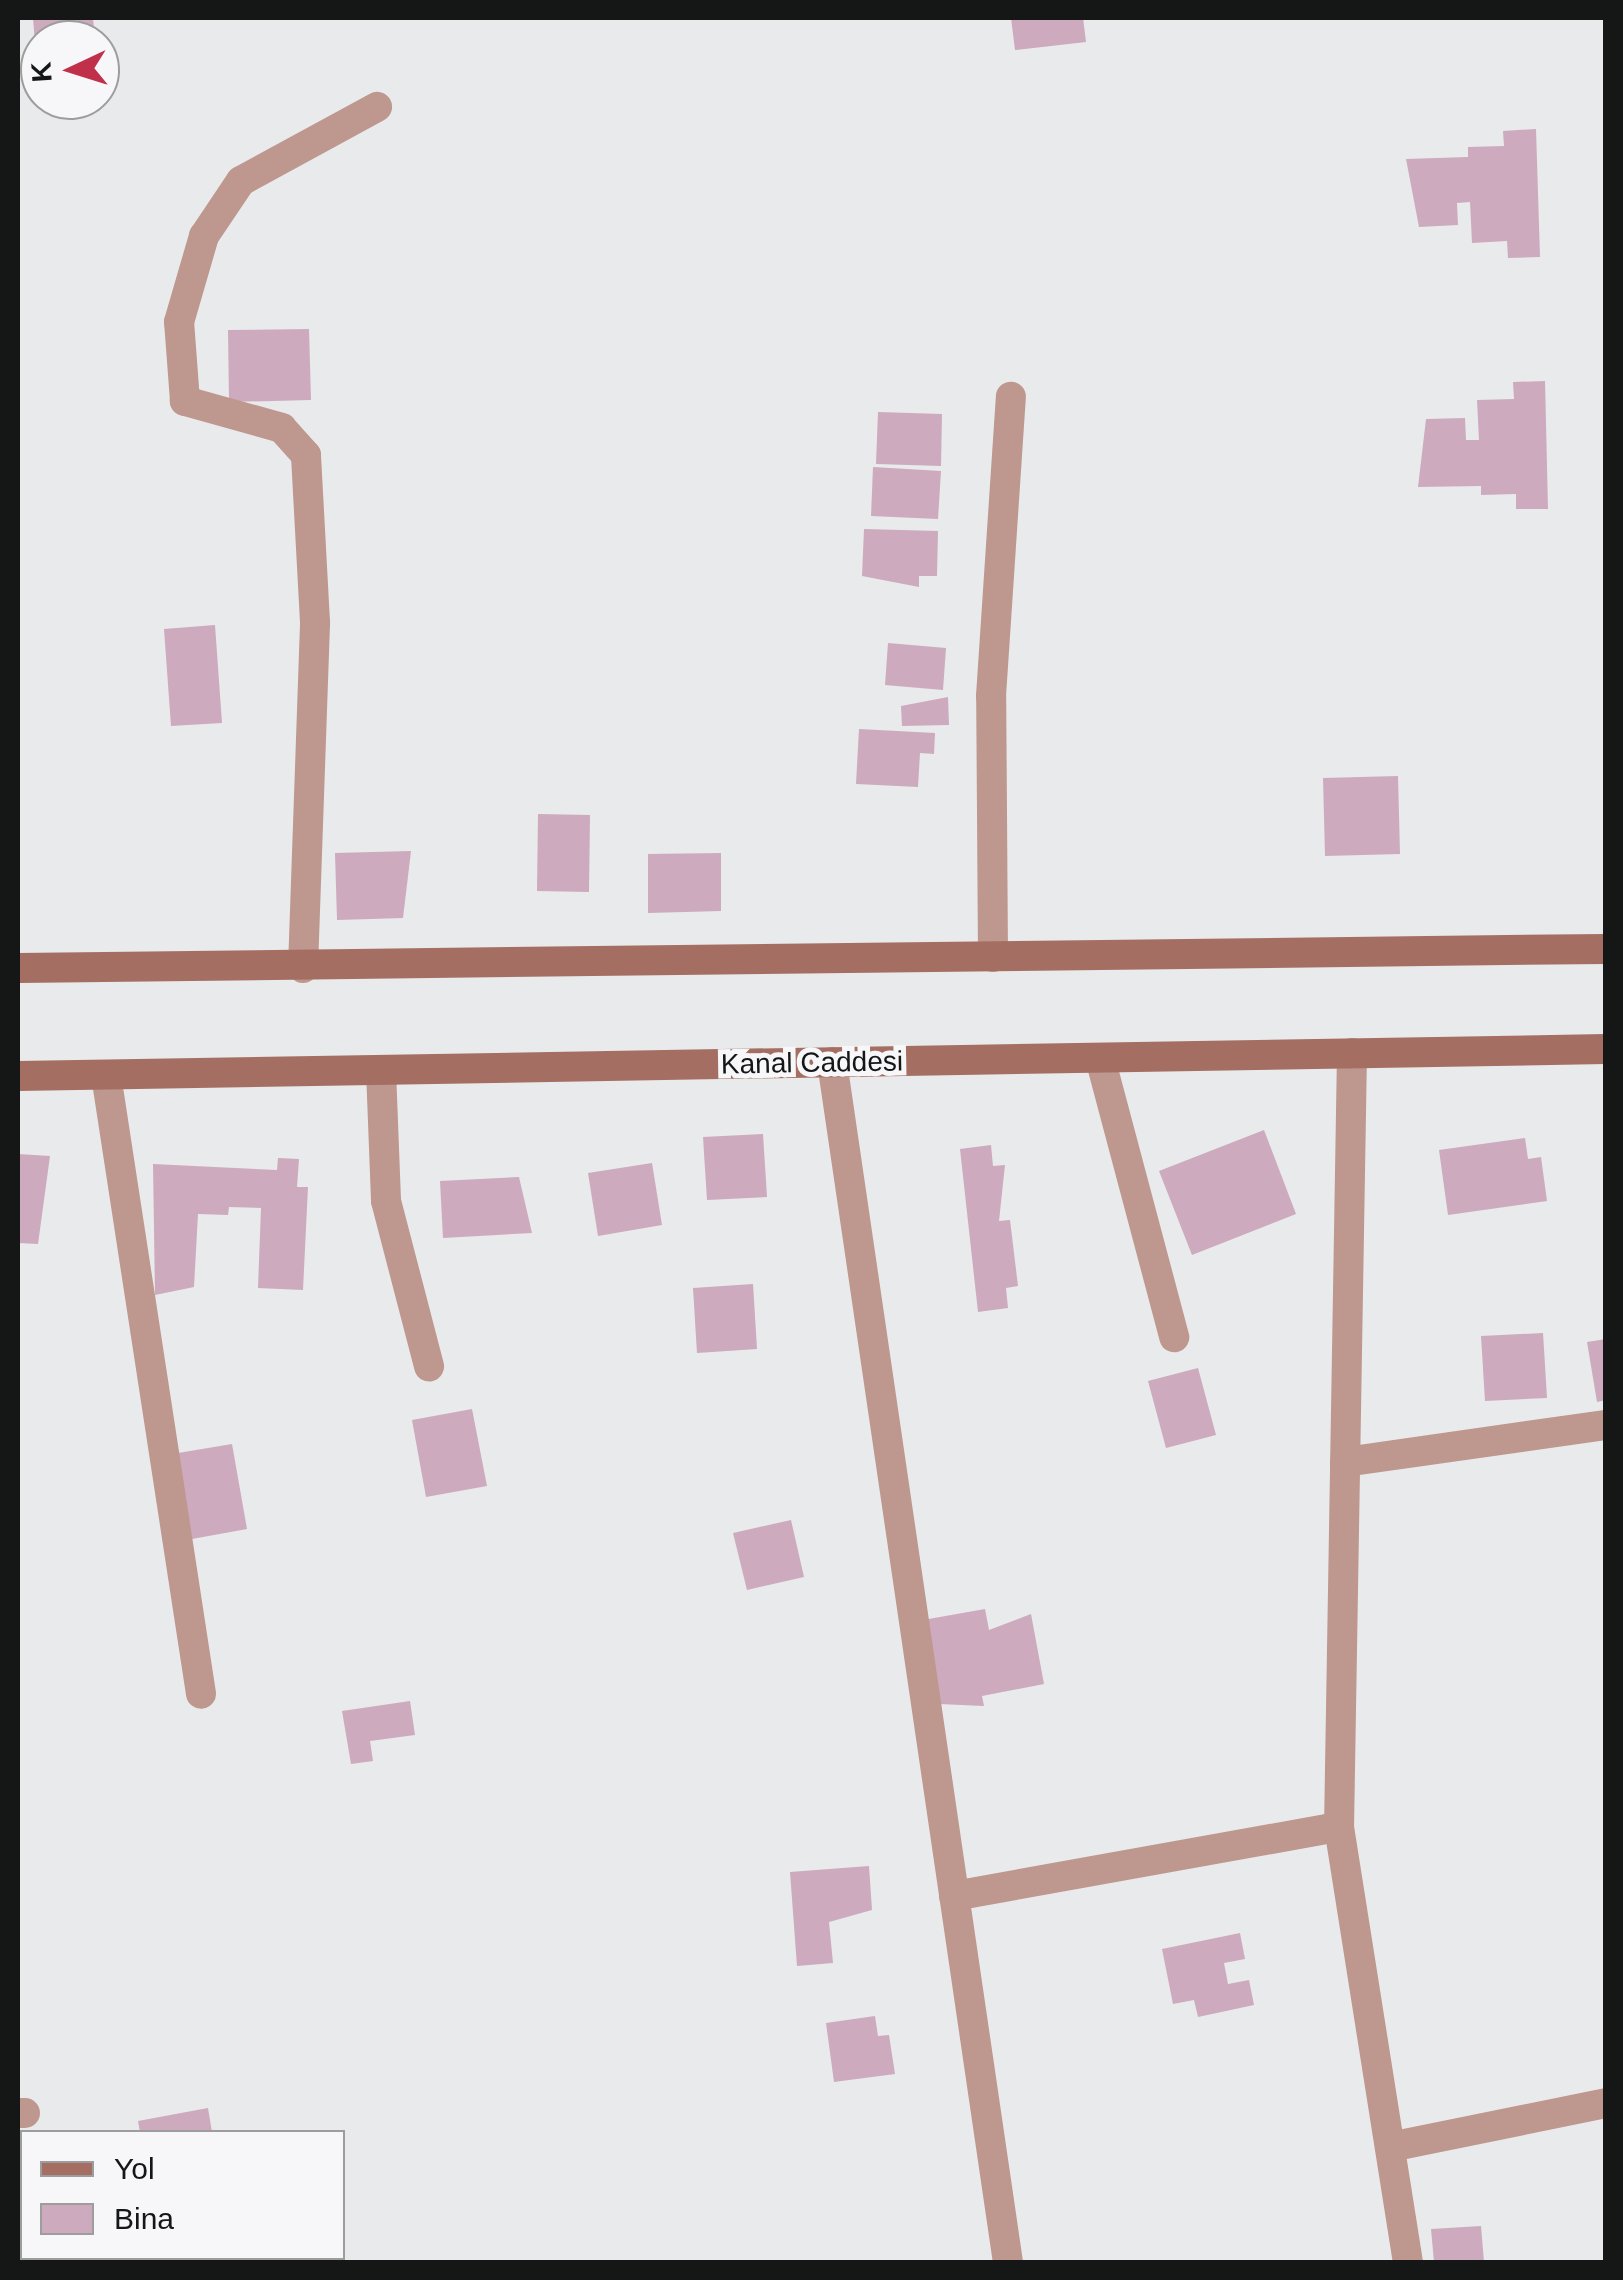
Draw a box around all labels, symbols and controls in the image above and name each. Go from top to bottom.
north arrow [20,20,120,120]
text: K [25,61,58,83]
street label: Kanal Caddesi [721,1045,903,1081]
legend [20,2130,345,2260]
text: Yol [114,2152,155,2185]
text: Bina [114,2202,174,2235]

